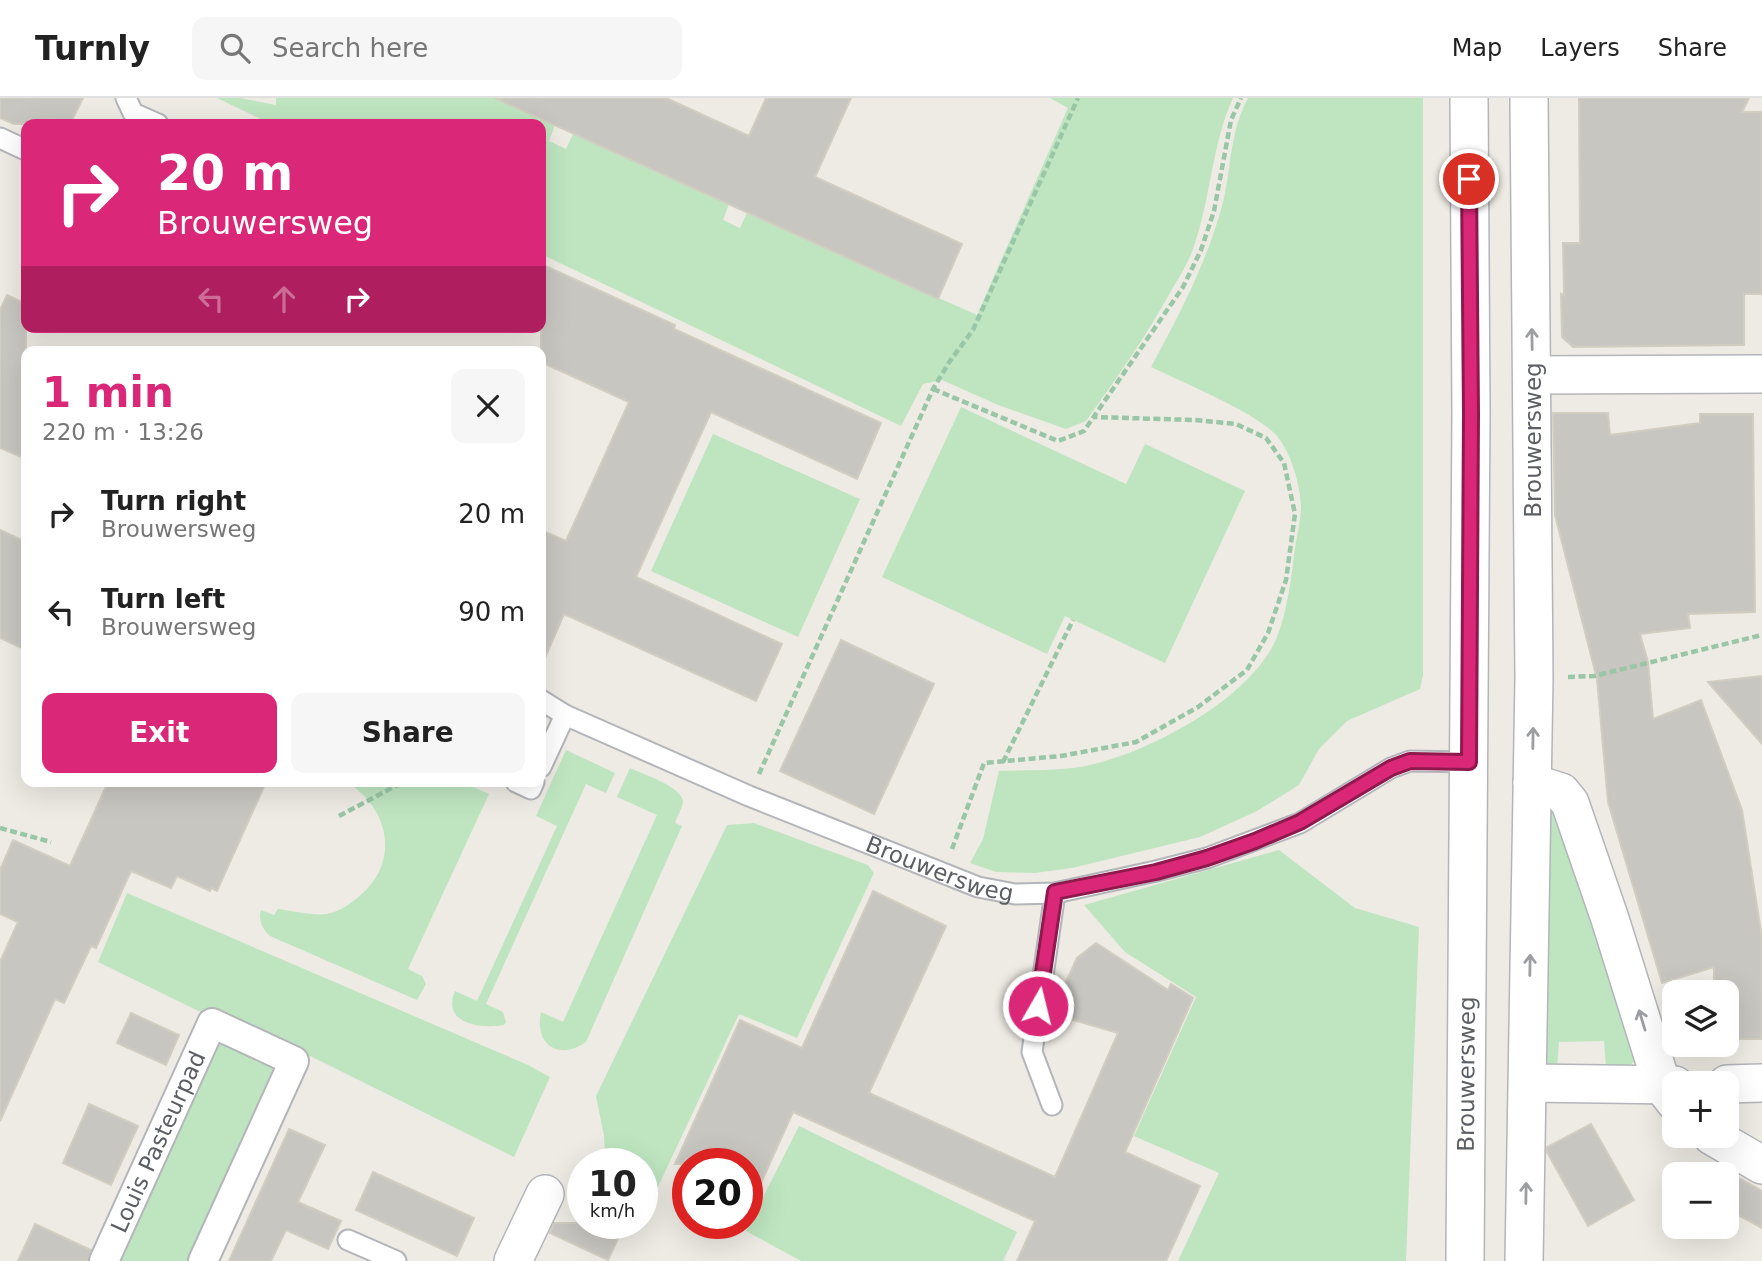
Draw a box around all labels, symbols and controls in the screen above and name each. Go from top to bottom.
search box [192,17,682,80]
text: Turnly [35,29,150,68]
icon: search [216,29,254,67]
text: Search here [272,33,428,63]
text: Map [1452,34,1502,62]
text: Layers [1540,34,1620,62]
text: Share [1658,34,1727,62]
text: 20 m [157,145,293,202]
icon: right [42,147,133,238]
pin [1439,149,1499,209]
icon: arrive [1450,160,1488,198]
text: Brouwersweg [157,204,373,242]
icon: left [192,280,230,318]
icon: ahead [265,280,303,318]
icon: right [338,280,376,318]
one-way arrow [1525,328,1539,351]
street label: Brouwersweg [1520,362,1546,518]
text: 1 min [42,368,174,417]
button: close [451,369,525,443]
text: 220 m · 13:26 [42,419,204,445]
text: Turn right [101,486,246,516]
icon: right [42,495,80,533]
text: 20 m [458,499,525,529]
text: Brouwersweg [101,516,256,542]
text: Turn left [101,584,225,614]
icon: left [42,593,80,631]
text: 90 m [458,597,525,627]
text: Brouwersweg [101,614,256,640]
button: Exit [42,693,277,773]
button: Share [291,693,525,773]
one-way arrow [1526,727,1540,750]
street label: Brouwersweg [862,831,1016,906]
one-way arrow [1523,954,1537,977]
position arrow [1001,969,1075,1043]
map controls [1662,980,1739,1239]
button: layers [1662,980,1739,1057]
street label: Brouwersweg [1453,996,1480,1152]
one-way arrow [1634,1009,1647,1031]
street label: Louis Pasteurpad [106,1047,211,1236]
button: + [1662,1071,1739,1148]
speed limit sign: 20 [672,1148,763,1239]
button: − [1662,1162,1739,1239]
text: 10 [588,1164,637,1204]
one-way arrow [1519,1182,1533,1205]
text: km/h [590,1200,635,1221]

